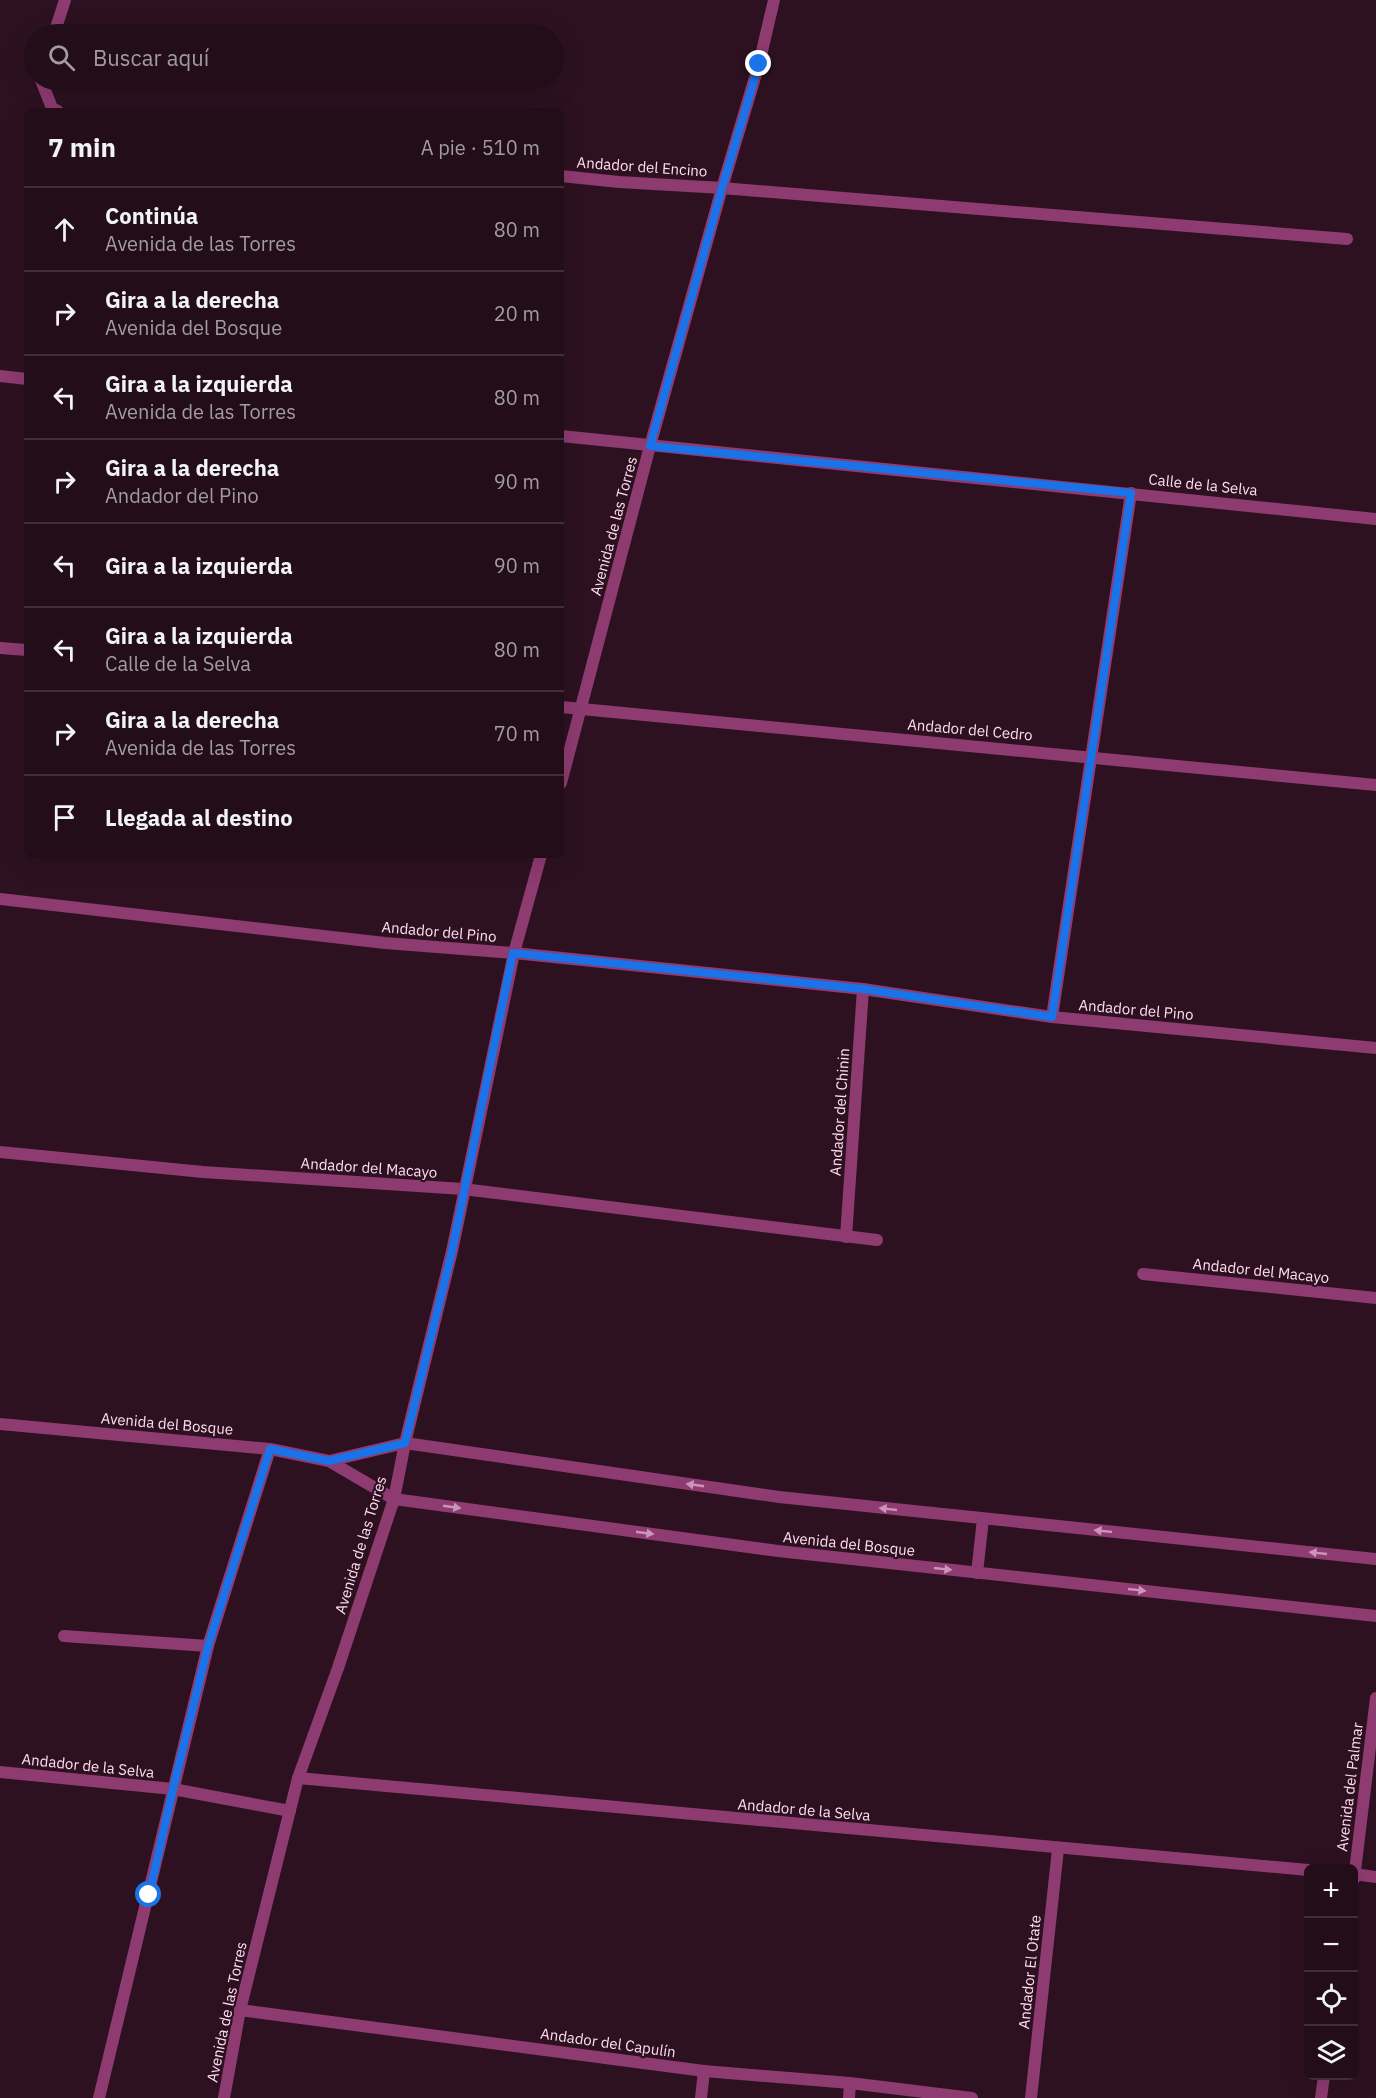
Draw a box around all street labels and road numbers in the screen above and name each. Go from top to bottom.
street label: Andador del Encino [576,152,708,181]
street label: Avenida de las Torres [586,454,641,598]
street label: Calle de la Selva [1148,469,1258,500]
street label: Andador del Cedro [907,715,1033,744]
street label: Andador del Pino [381,917,497,946]
street label: Andador del Pino [1078,995,1194,1024]
street label: Andador del Chinin [826,1047,853,1176]
street label: Andador del Macayo [300,1153,438,1182]
street label: Andador del Macayo [1192,1254,1330,1287]
street label: Avenida del Bosque [100,1408,234,1439]
street label: Avenida de las Torres [330,1474,391,1616]
street label: Avenida del Bosque [782,1527,916,1560]
street label: Avenida del Palmar [1332,1721,1367,1852]
street label: Andador de la Selva [21,1749,155,1782]
street label: Andador de la Selva [737,1794,871,1825]
street label: Andador El Otate [1014,1914,1045,2030]
street label: Avenida de las Torres [202,1940,251,2084]
street label: Andador del Capulín [539,2024,677,2061]

